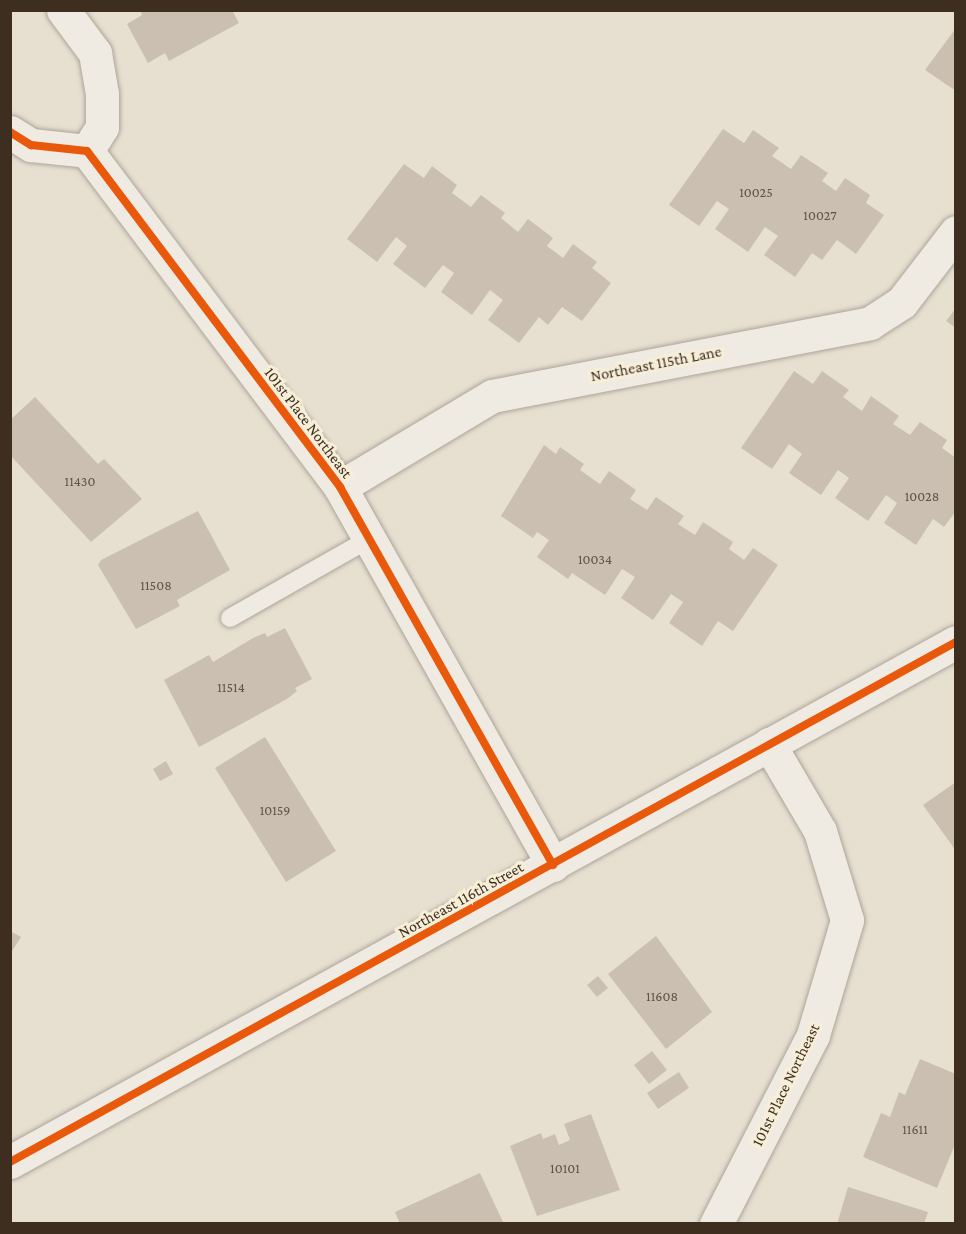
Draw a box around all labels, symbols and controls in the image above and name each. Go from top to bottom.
house number: 10025 [739,184,773,200]
house number: 10027 [803,207,837,223]
street label: Northeast 115th Lane [589,342,723,386]
street label: 101st Place Northeast [260,364,356,482]
house number: 11430 [65,473,95,489]
house number: 10028 [905,488,939,504]
house number: 10034 [578,551,612,567]
house number: 11508 [140,577,172,593]
house number: 11514 [217,679,245,695]
house number: 10159 [260,802,290,818]
street label: Northeast 116th Street [395,858,527,942]
house number: 11608 [646,988,678,1004]
street label: 101st Place Northeast [748,1020,824,1150]
house number: 11611 [902,1121,928,1137]
house number: 10101 [550,1160,580,1176]

